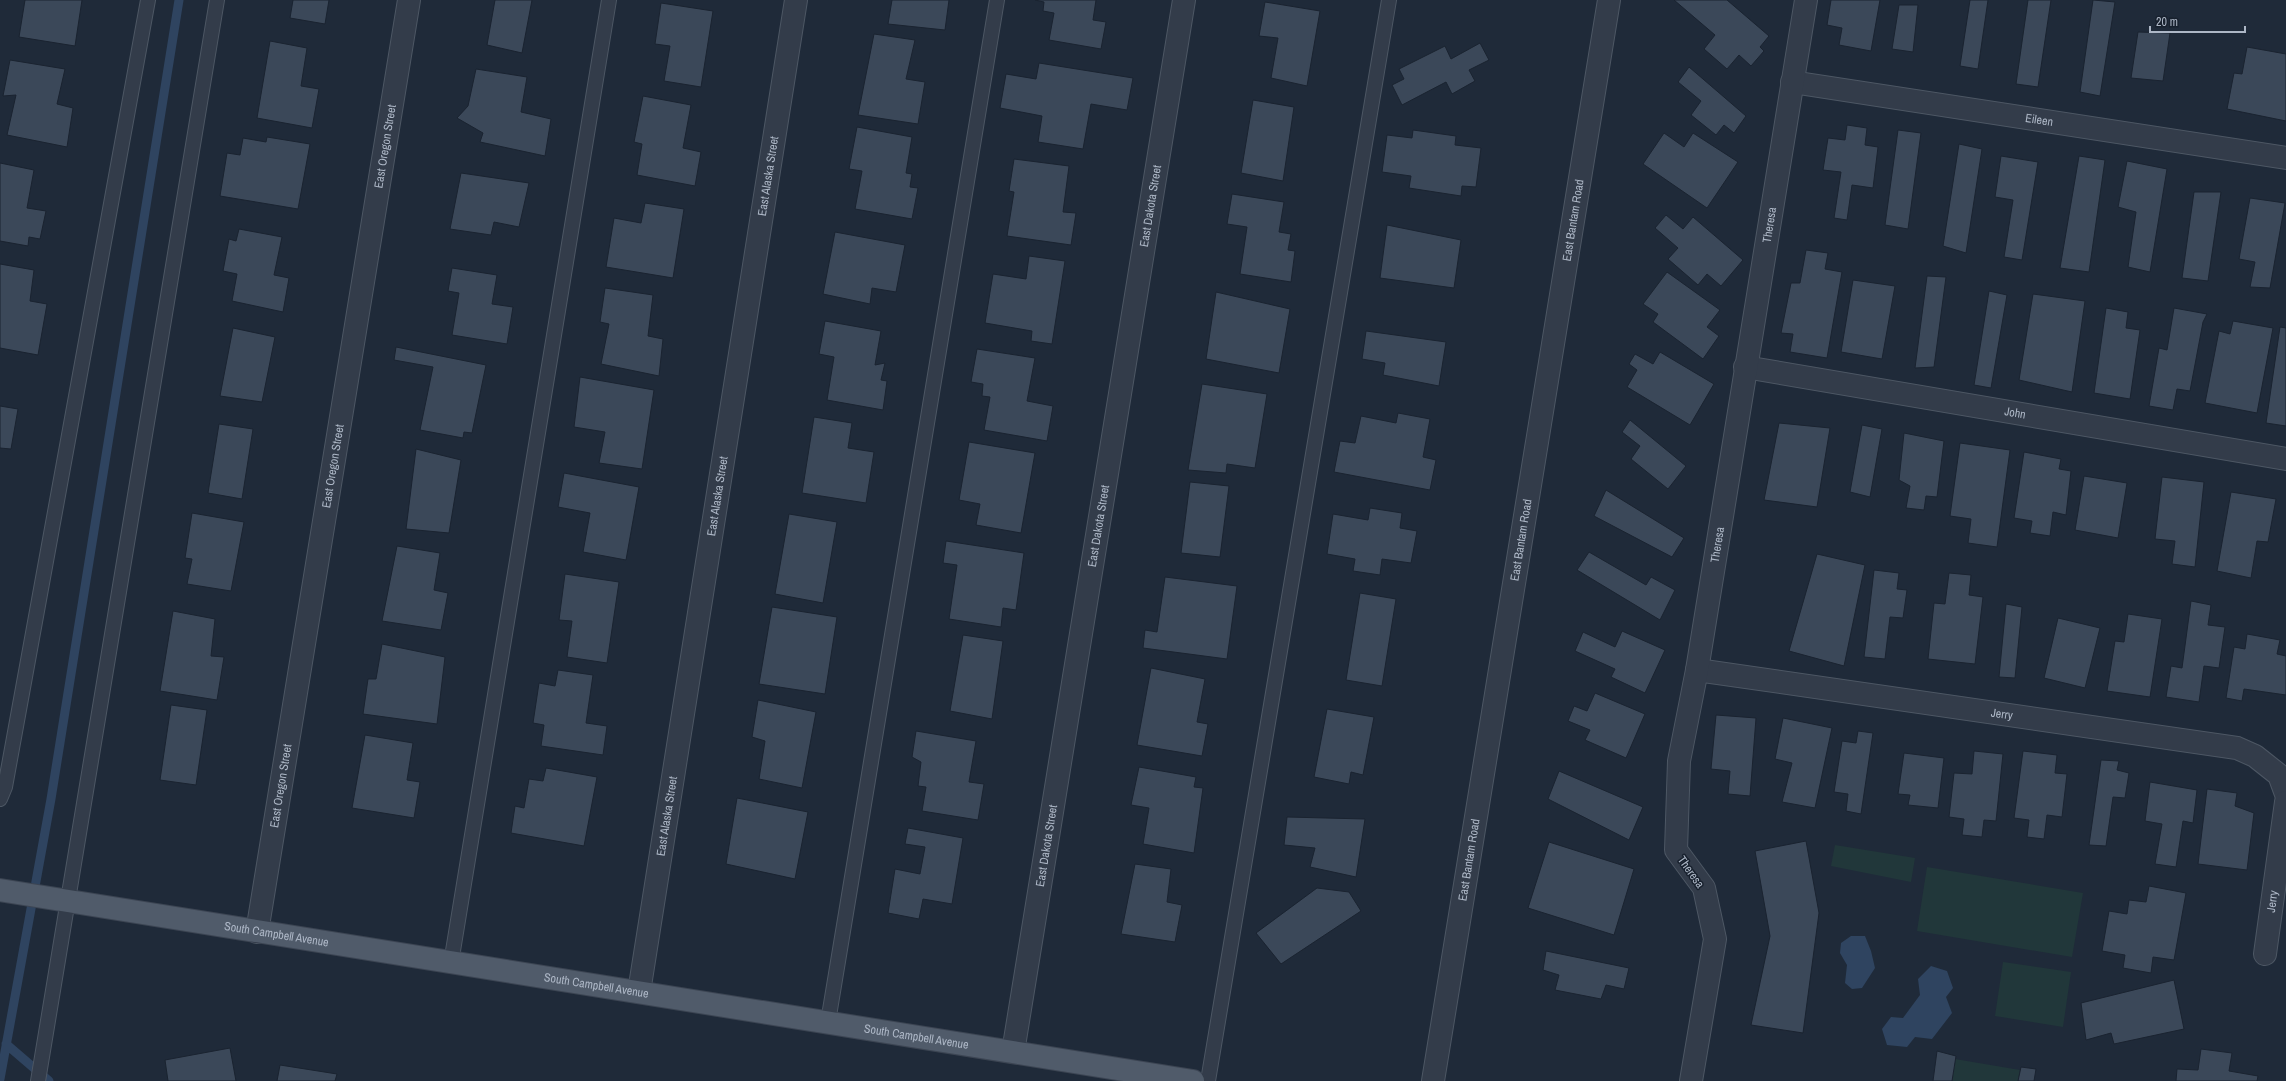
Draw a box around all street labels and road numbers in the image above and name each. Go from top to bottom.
street label: East Oregon Street [370,103,400,189]
street label: Eileen [2024,110,2054,130]
street label: East Alaska Street [754,135,782,217]
street label: East Dakota Street [1136,164,1165,248]
street label: East Bantam Road [1559,178,1588,262]
street label: Theresa [1759,205,1780,244]
street label: John [2003,403,2027,423]
street label: East Oregon Street [318,423,348,509]
street label: East Alaska Street [703,455,732,537]
street label: East Dakota Street [1084,484,1113,568]
street label: East Bantam Road [1507,498,1536,582]
street label: Theresa [1707,525,1728,564]
street label: Jerry [1990,705,2014,724]
street label: East Oregon Street [266,743,296,829]
street label: East Alaska Street [653,775,681,857]
street label: East Dakota Street [1032,803,1061,888]
street label: East Bantam Road [1454,818,1484,902]
street label: Theresa [1674,853,1708,892]
street label: Jerry [2263,889,2282,913]
street label: South Campbell Avenue [223,918,330,951]
street label: South Campbell Avenue [543,969,650,1002]
street label: South Campbell Avenue [863,1020,970,1053]

